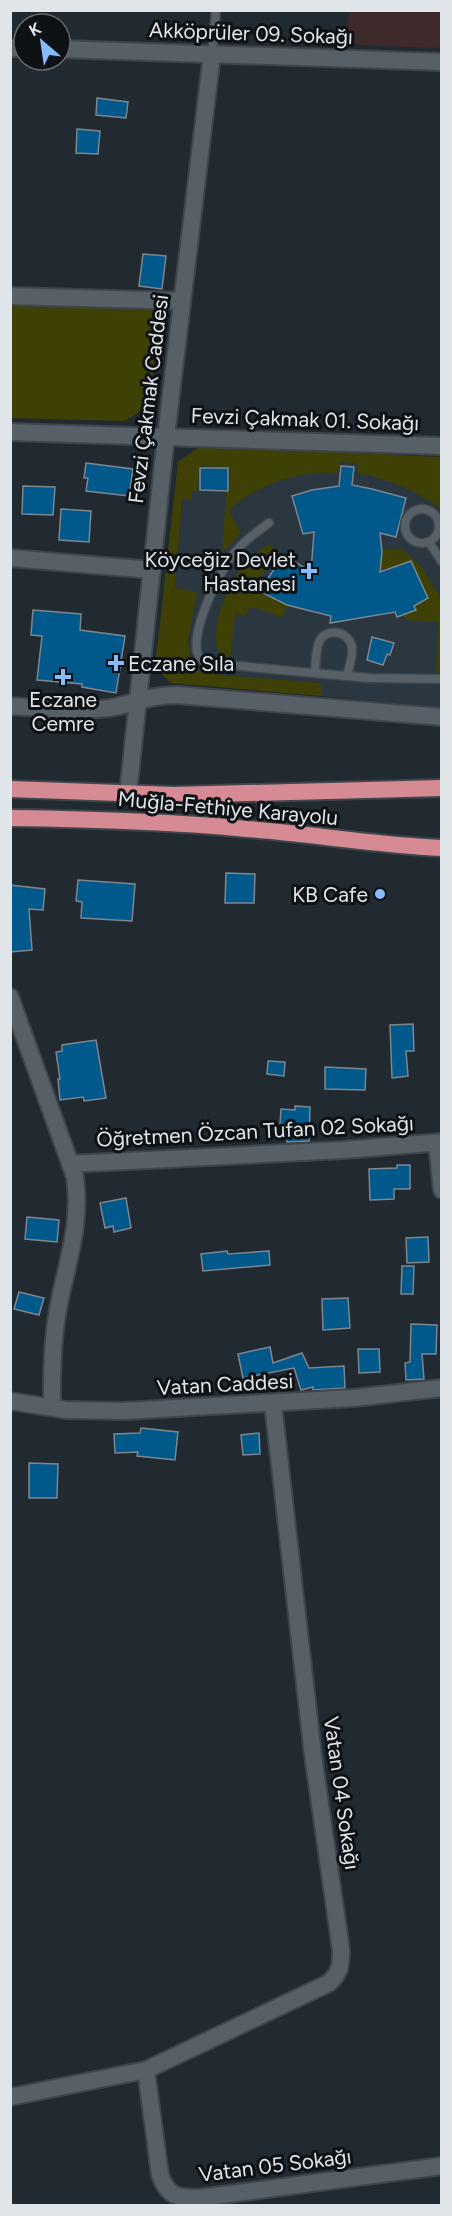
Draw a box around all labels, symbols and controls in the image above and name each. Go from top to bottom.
north arrow [12,12,72,72]
street label: Akköprüler 09. Sokağı [149,17,353,49]
text: K [26,18,45,40]
street label: Fevzi Çakmak Caddesi [123,293,173,505]
street label: Fevzi Çakmak 01. Sokağı [190,403,420,435]
place label: Köyceğiz Devlet Hastanesi [145,547,296,596]
marker: Köyceğiz Devlet Hastanesi [300,562,318,580]
place label: Eczane Sıla [128,651,234,676]
marker: Eczane Sıla [109,656,123,670]
marker: Eczane Cemre [56,670,70,684]
place label: Eczane Cemre [29,687,97,736]
street label: Muğla-Fethiye Karayolu [117,786,339,830]
place label: KB Cafe [292,882,368,907]
marker: KB Cafe [373,887,387,901]
street label: Öğretmen Özcan Tufan 02 Sokağı [96,1110,414,1152]
street label: Vatan Caddesi [156,1368,294,1400]
street label: Vatan 04 Sokağı [319,1715,365,1871]
street label: Vatan 05 Sokağı [197,2143,353,2187]

